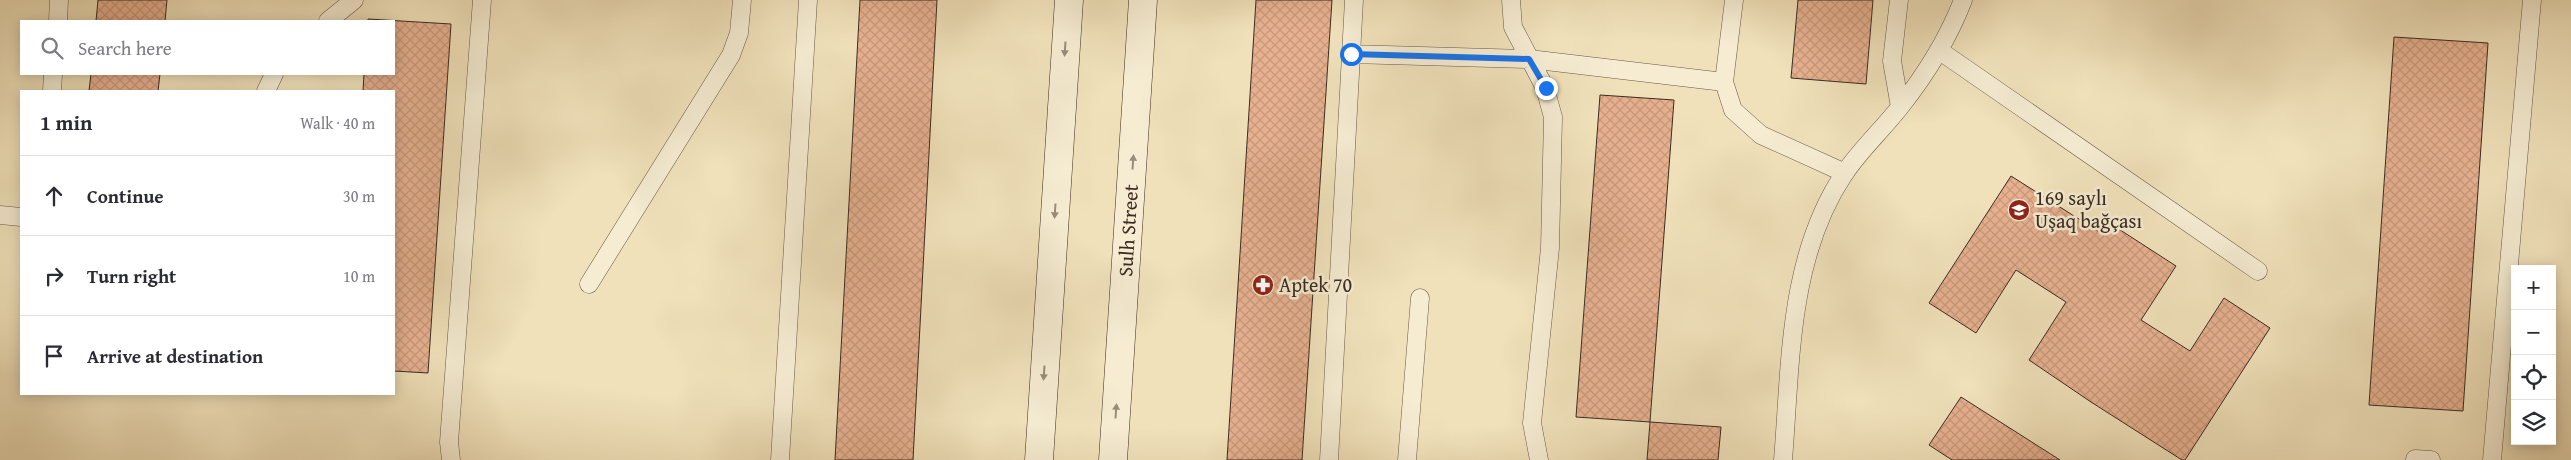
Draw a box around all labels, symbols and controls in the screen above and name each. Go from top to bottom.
search box [20,20,395,75]
icon: search [38,34,66,62]
text: Search here [78,34,172,62]
one-way arrow [1061,41,1069,57]
route start [1340,43,1363,66]
route end [1535,77,1558,100]
text: 1 min [40,107,92,138]
text: Walk · 40 m [300,111,375,135]
one-way arrow [1129,154,1137,170]
icon: ahead [40,182,68,210]
text: Continue [87,182,164,210]
street label: Sulh Street [1110,183,1145,278]
place label: 169 saylı Uşaq bağçası [2035,183,2143,235]
text: 30 m [343,184,375,208]
school or university icon: 169 saylı Uşaq bağçası [2007,198,2031,222]
one-way arrow [1050,203,1058,219]
icon: right [40,262,68,290]
text: Turn right [87,262,176,290]
text: 10 m [343,264,375,288]
map controls [2511,265,2556,445]
button: + [2511,265,2556,310]
place label: Aptek 70 [1279,270,1352,299]
pharmacy icon: Aptek 70 [1251,273,1275,297]
button: − [2511,310,2556,355]
icon: arrive [40,342,68,370]
text: Arrive at destination [87,342,263,370]
button: locate [2511,355,2556,400]
one-way arrow [1040,365,1048,381]
button: layers [2511,400,2556,445]
one-way arrow [1113,403,1121,419]

